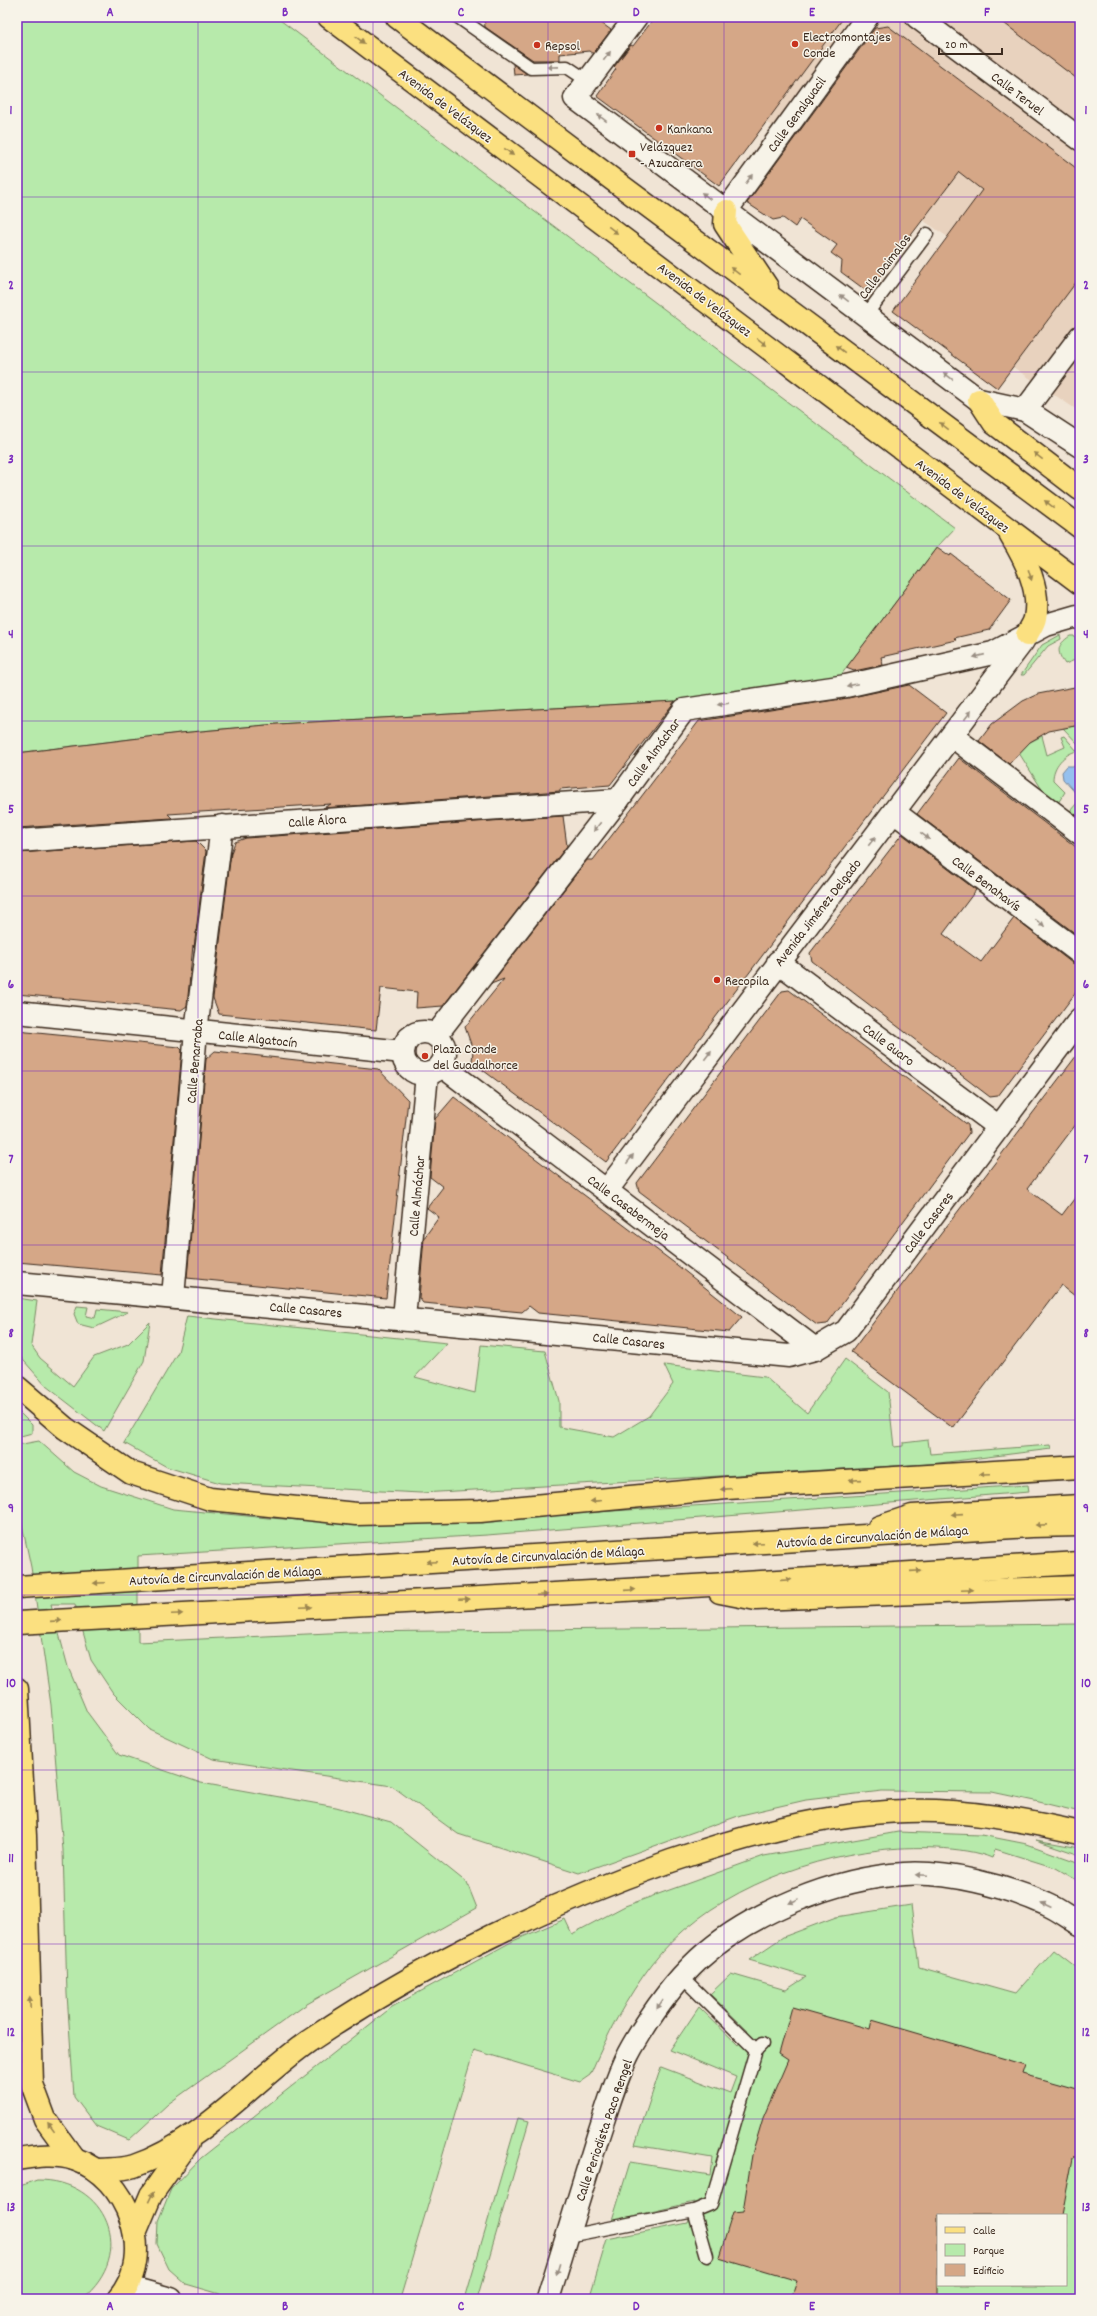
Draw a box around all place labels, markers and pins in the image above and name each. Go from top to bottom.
place label: Electromontajes Conde [803,28,891,64]
place label: Repsol [545,37,581,57]
marker: Electromontajes Conde [790,39,800,49]
marker: Repsol [532,40,542,50]
place label: Kankana [667,120,712,140]
marker: Kankana [654,123,664,133]
place label: Velázquez - Azucarera [640,138,703,174]
marker: Velázquez - Azucarera [627,149,637,159]
place label: Recopila [725,972,769,992]
marker: Recopila [712,975,722,985]
place label: Plaza Conde del Guadalhorce [433,1040,518,1076]
marker: Plaza Conde del Guadalhorce [420,1051,430,1061]

